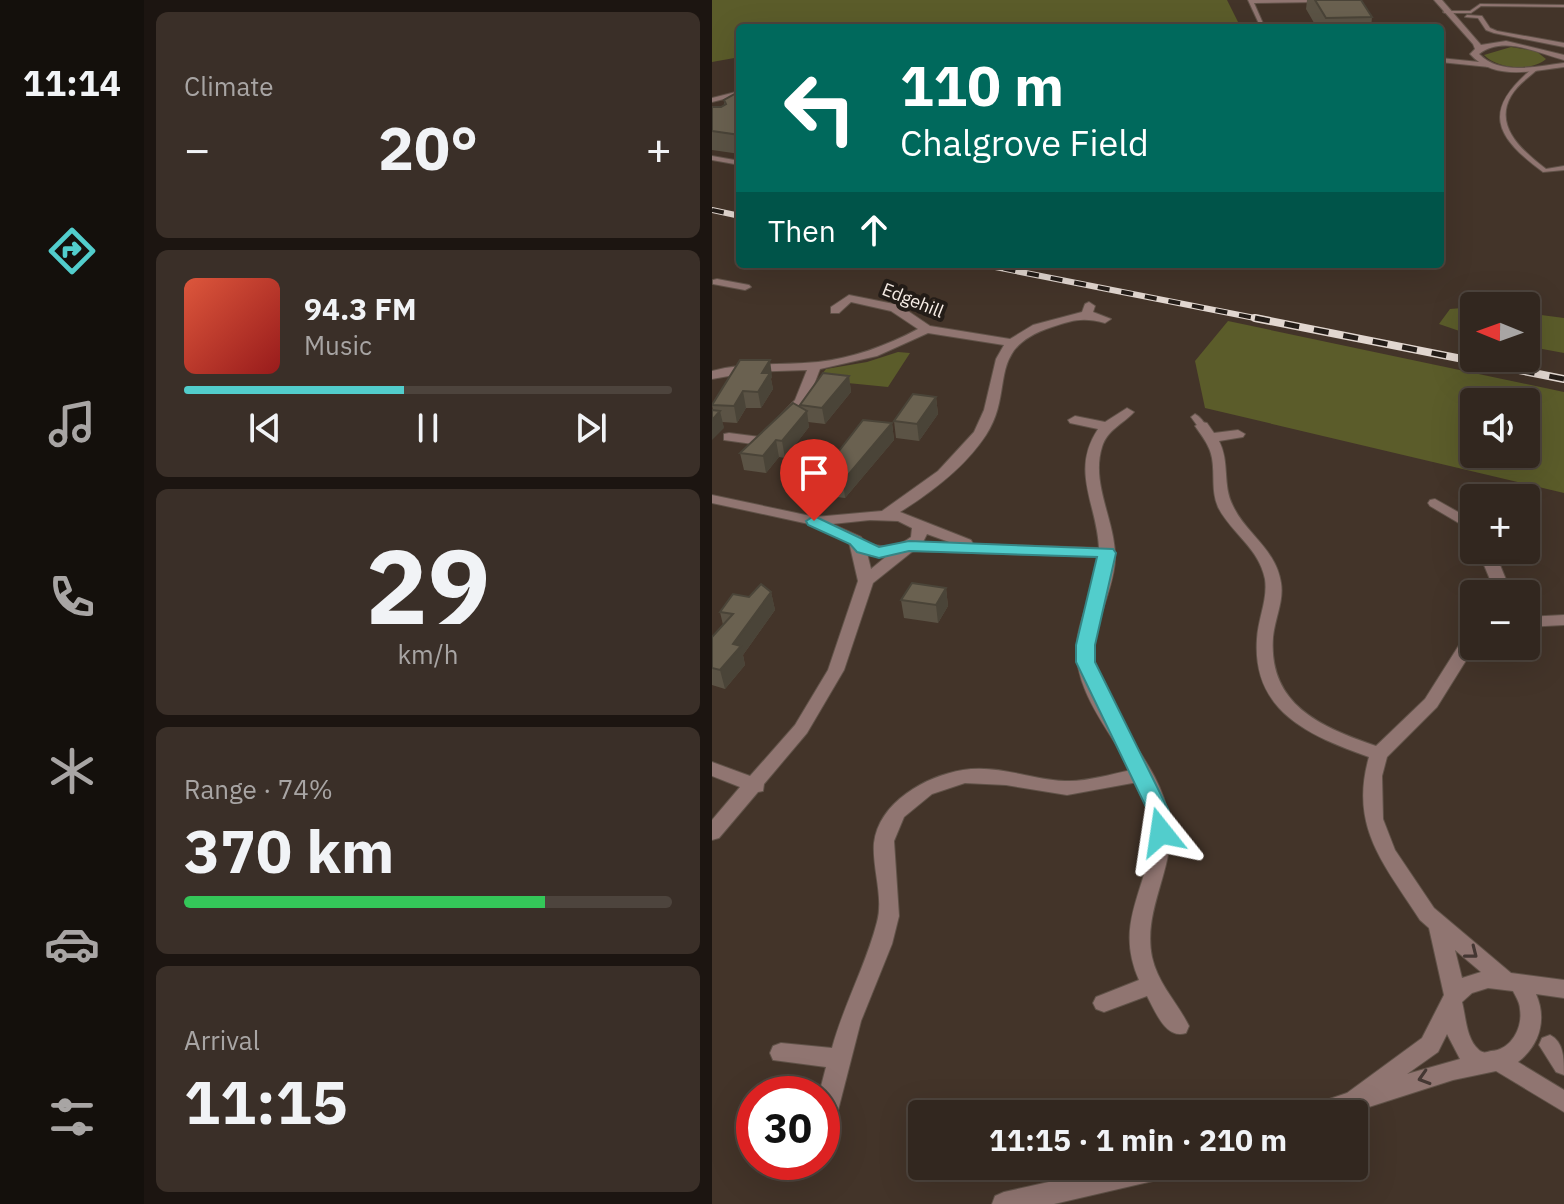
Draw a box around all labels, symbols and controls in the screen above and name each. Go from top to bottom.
text: 110 m [900,49,1064,121]
icon: left [768,56,872,160]
text: 11:14 [23,59,121,106]
text: Climate [184,69,274,103]
text: 20° [378,108,478,187]
text: Chalgrove Field [900,119,1149,166]
text: − [184,120,210,177]
text: + [646,120,672,177]
icon: ahead [852,208,896,252]
text: Then [768,211,836,250]
icon: directions [44,223,100,279]
street label: Edgehill [879,277,947,323]
text: 94.3 FM [304,289,417,328]
north arrow [1460,292,1540,372]
map controls [1460,292,1540,660]
text: Music [304,328,372,362]
button: sound [1460,388,1540,468]
icon: music [44,396,100,452]
icon: previous [243,406,287,450]
icon: pause [406,406,450,450]
icon: next [569,406,613,450]
pin [780,439,848,521]
icon: arrive [792,451,836,495]
button: + [1460,484,1540,564]
text: 29 [366,517,490,653]
icon: phone [44,569,100,625]
button: − [1460,580,1540,660]
text: km/h [397,637,459,671]
icon: climate [44,743,100,799]
text: Range · 74% [184,772,333,806]
position arrow [1119,790,1203,874]
text: 370 km [184,811,394,890]
icon: car [44,916,100,972]
one-way arrow [1463,943,1478,957]
text: Arrival [184,1023,260,1057]
text: 11:15 [184,1062,348,1141]
one-way arrow [1417,1069,1431,1085]
speed limit sign: 30 [736,1076,840,1180]
icon: filters [44,1089,100,1145]
text: 11:15 · 1 min · 210 m [989,1120,1287,1159]

